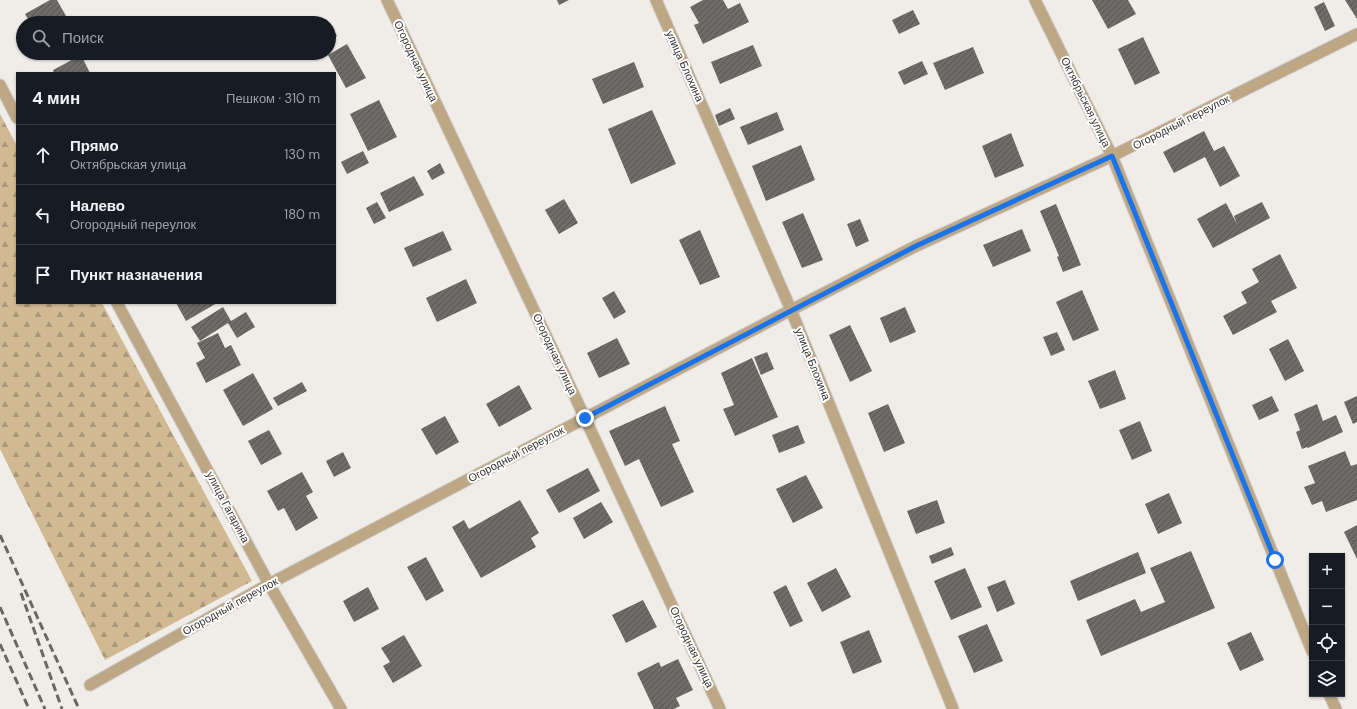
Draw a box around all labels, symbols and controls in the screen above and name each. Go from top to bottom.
search box [16,16,336,60]
street label: Огородная улица [391,18,441,105]
icon: search [30,27,52,49]
text: Поиск [62,28,104,48]
street label: улица Блохина [663,28,707,105]
street label: Октябрьская улица [1058,55,1114,150]
text: 4 мин [32,87,80,109]
text: Пешком · 310 m [226,90,320,107]
street label: Огородный переулок [1130,91,1232,152]
text: Прямо [70,136,119,156]
icon: ahead [32,144,54,166]
text: 130 m [284,146,320,163]
text: Октябрьская улица [70,156,186,173]
text: Налево [70,196,125,216]
icon: left [32,204,54,226]
text: 180 m [284,206,320,223]
text: Огородный переулок [70,216,196,233]
icon: arrive [32,264,54,286]
text: Пункт назначения [70,265,203,285]
street label: Огородная улица [530,311,580,398]
street label: улица Блохина [792,326,834,403]
route end [576,409,594,427]
street label: Огородный переулок [466,423,567,485]
street label: улица Гагарина [203,469,253,546]
route start [1266,551,1284,569]
map controls [1309,553,1345,697]
button: + [1309,553,1345,589]
street label: Огородный переулок [180,574,280,638]
button: − [1309,589,1345,625]
street label: Огородная улица [667,604,717,691]
button: locate [1309,625,1345,661]
button: layers [1309,661,1345,697]

